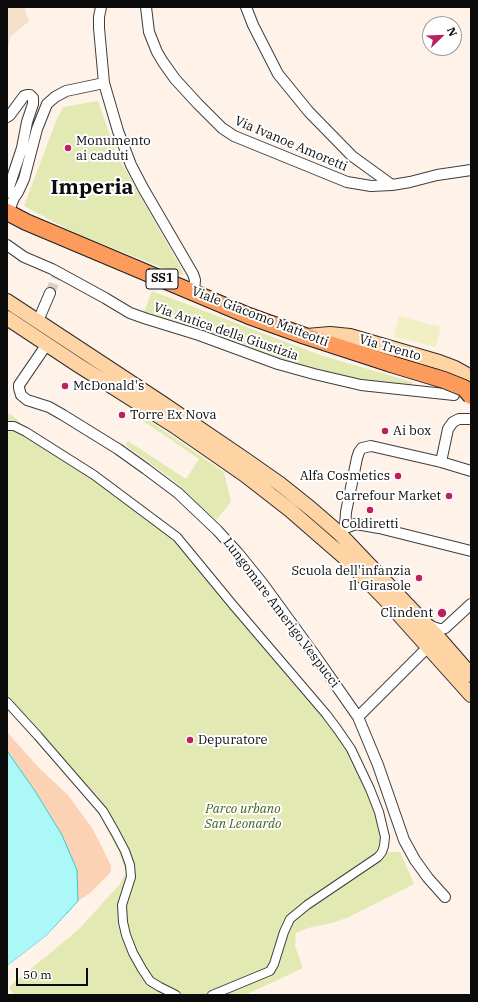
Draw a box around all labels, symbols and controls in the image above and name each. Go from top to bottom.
north arrow [422,16,462,56]
text: N [444,25,460,38]
street label: Via Ivanoe Amoretti [232,113,350,175]
place label: Monumento ai caduti [76,133,151,164]
marker: Monumento ai caduti [63,143,73,153]
district label: Imperia [50,175,134,201]
road number: SS1 [146,269,178,289]
street label: Viale Giacomo Matteotti [189,284,331,350]
street label: Via Antica della Giustizia [151,300,301,364]
street label: Via Trento [357,332,423,364]
place label: McDonald's [73,378,144,394]
marker: McDonald's [60,381,70,391]
place label: Torre Ex Nova [130,407,216,423]
marker: Torre Ex Nova [117,410,127,420]
place label: Ai box [393,423,431,439]
marker: Ai box [380,426,390,436]
place label: Alfa Cosmetics [300,468,390,484]
marker: Alfa Cosmetics [393,471,403,481]
place label: Carrefour Market [335,488,441,504]
marker: Carrefour Market [444,491,454,501]
marker: Coldiretti [365,505,375,515]
place label: Coldiretti [341,516,399,532]
street label: Lungomare Amerigo Vespucci [220,535,342,691]
place label: Scuola dell'infanzia Il Girasole [291,563,411,594]
marker: Scuola dell'infanzia Il Girasole [414,573,424,583]
place label: Clindent [380,605,433,621]
marker: Clindent [436,607,448,619]
place label: Depuratore [198,732,268,748]
marker: Depuratore [185,735,195,745]
park label: Parco urbano San Leonardo [205,801,281,832]
scale bar [18,960,90,986]
text: 50 m [23,967,52,982]

